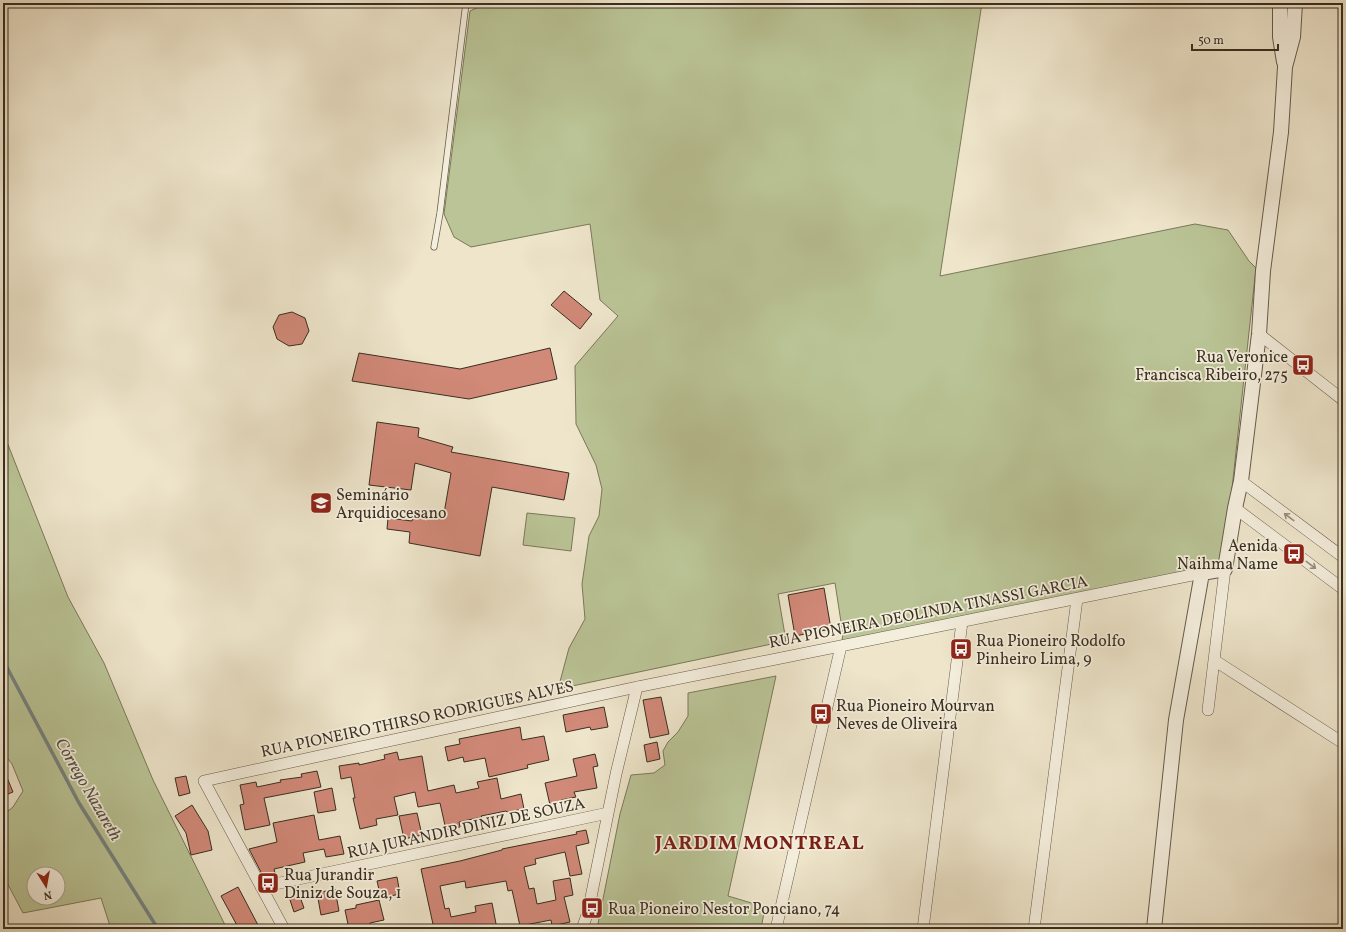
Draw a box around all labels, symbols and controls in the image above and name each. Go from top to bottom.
scale bar [1192,26,1278,52]
text: 50 m [1198,33,1224,49]
place label: Rua Veronice Francisca Ribeiro, 275 [1135,347,1288,387]
bus stop icon: Rua Veronice Francisca Ribeiro, 275 [1290,352,1316,378]
place label: Seminário Arquidiocesano [336,485,447,525]
school or university icon: Seminário Arquidiocesano [308,490,334,516]
one-way arrow [1284,513,1295,521]
place label: Aenida Naihma Name [1177,536,1278,576]
bus stop icon: Aenida Naihma Name [1281,541,1307,567]
one-way arrow [1305,561,1316,569]
street label: RUA PIONEIRA DEOLINDA TINASSI GARCIA [767,571,1090,655]
place label: Rua Pioneiro Rodolfo Pinheiro Lima, 9 [976,631,1125,671]
bus stop icon: Rua Pioneiro Rodolfo Pinheiro Lima, 9 [948,636,974,662]
street label: RUA PIONEIRO THIRSO RODRIGUES ALVES [259,676,576,764]
place label: Rua Pioneiro Mourvan Neves de Oliveira [836,696,995,736]
bus stop icon: Rua Pioneiro Mourvan Neves de Oliveira [808,701,834,727]
water label: Córrego Nazareth [49,734,126,845]
street label: RUA JURANDIR DINIZ DE SOUZA [345,793,587,865]
district label: JARDIM MONTREAL [654,830,865,858]
place label: Rua Jurandir Diniz de Souza, 1 [284,865,402,905]
north arrow [26,866,66,906]
bus stop icon: Rua Jurandir Diniz de Souza, 1 [255,870,281,896]
text: N [42,886,53,902]
bus stop icon: Rua Pioneiro Nestor Ponciano, 74 [579,895,605,921]
place label: Rua Pioneiro Nestor Ponciano, 74 [608,899,840,921]

